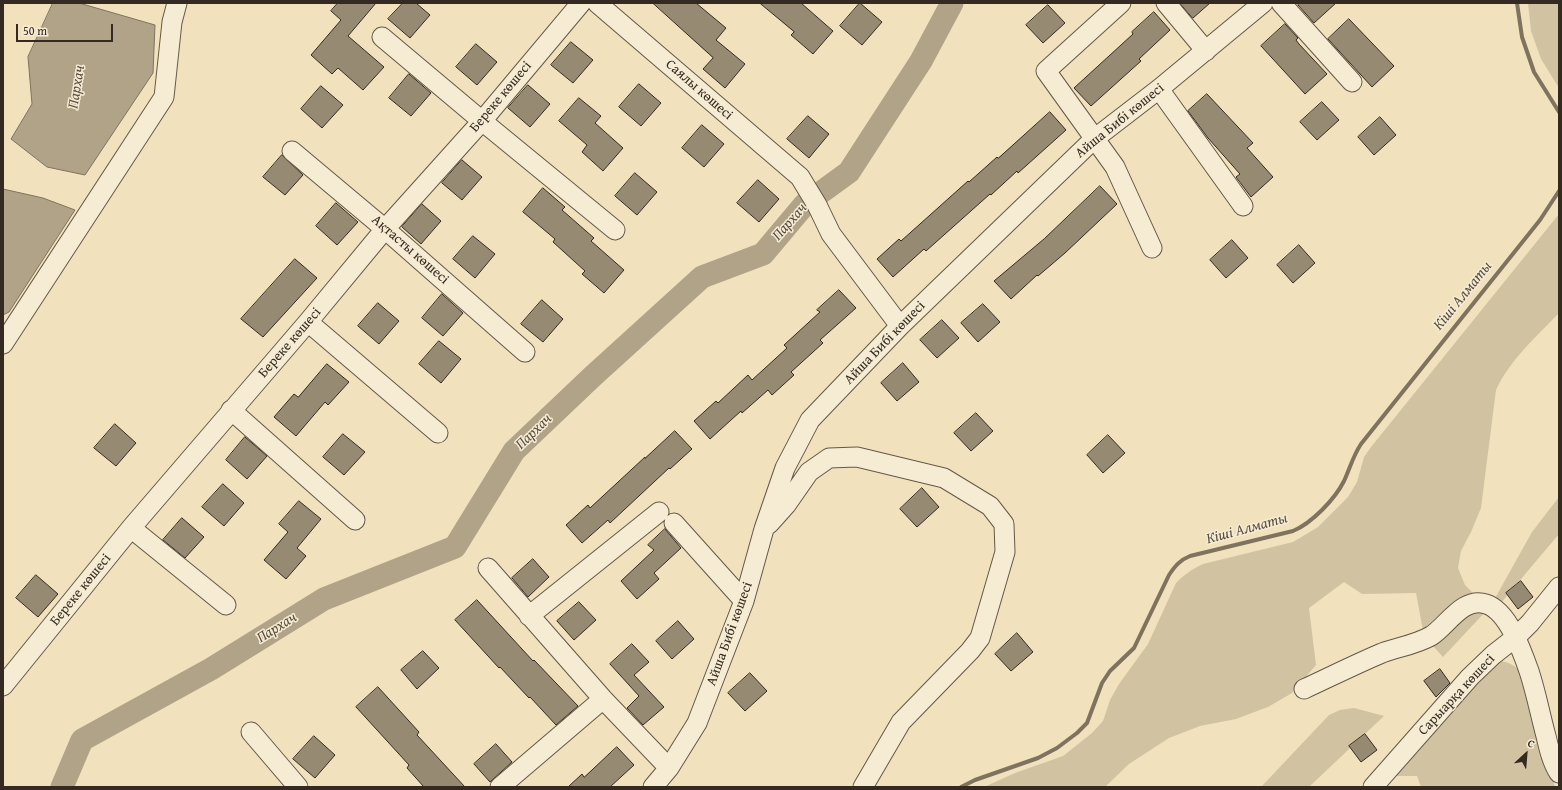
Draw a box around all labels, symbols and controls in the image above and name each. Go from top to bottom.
scale bar [18,16,115,42]
text: 50 m [23,22,47,39]
street label: Саялы көшесі [662,56,736,124]
street label: Береке көшесі [466,58,536,136]
water label: Пархач [65,64,89,110]
street label: Айша Бибі көшесі [1072,80,1168,162]
water label: Пархач [769,200,811,244]
street label: Ақтасты көшесі [368,212,452,288]
water label: Кіші Алматы [1430,258,1496,334]
street label: Айша Бибі көшесі [841,298,929,388]
street label: Береке көшесі [255,305,325,381]
water label: Пархач [512,410,556,454]
water label: Кіші Алматы [1205,510,1289,548]
street label: Береке көшесі [47,551,115,629]
street label: Айша Бибі көшесі [703,580,757,688]
water label: Пархач [254,609,300,647]
street label: Сарыарқа көшесі [1415,651,1499,739]
north arrow [1506,734,1546,774]
text: С [1525,735,1538,752]

